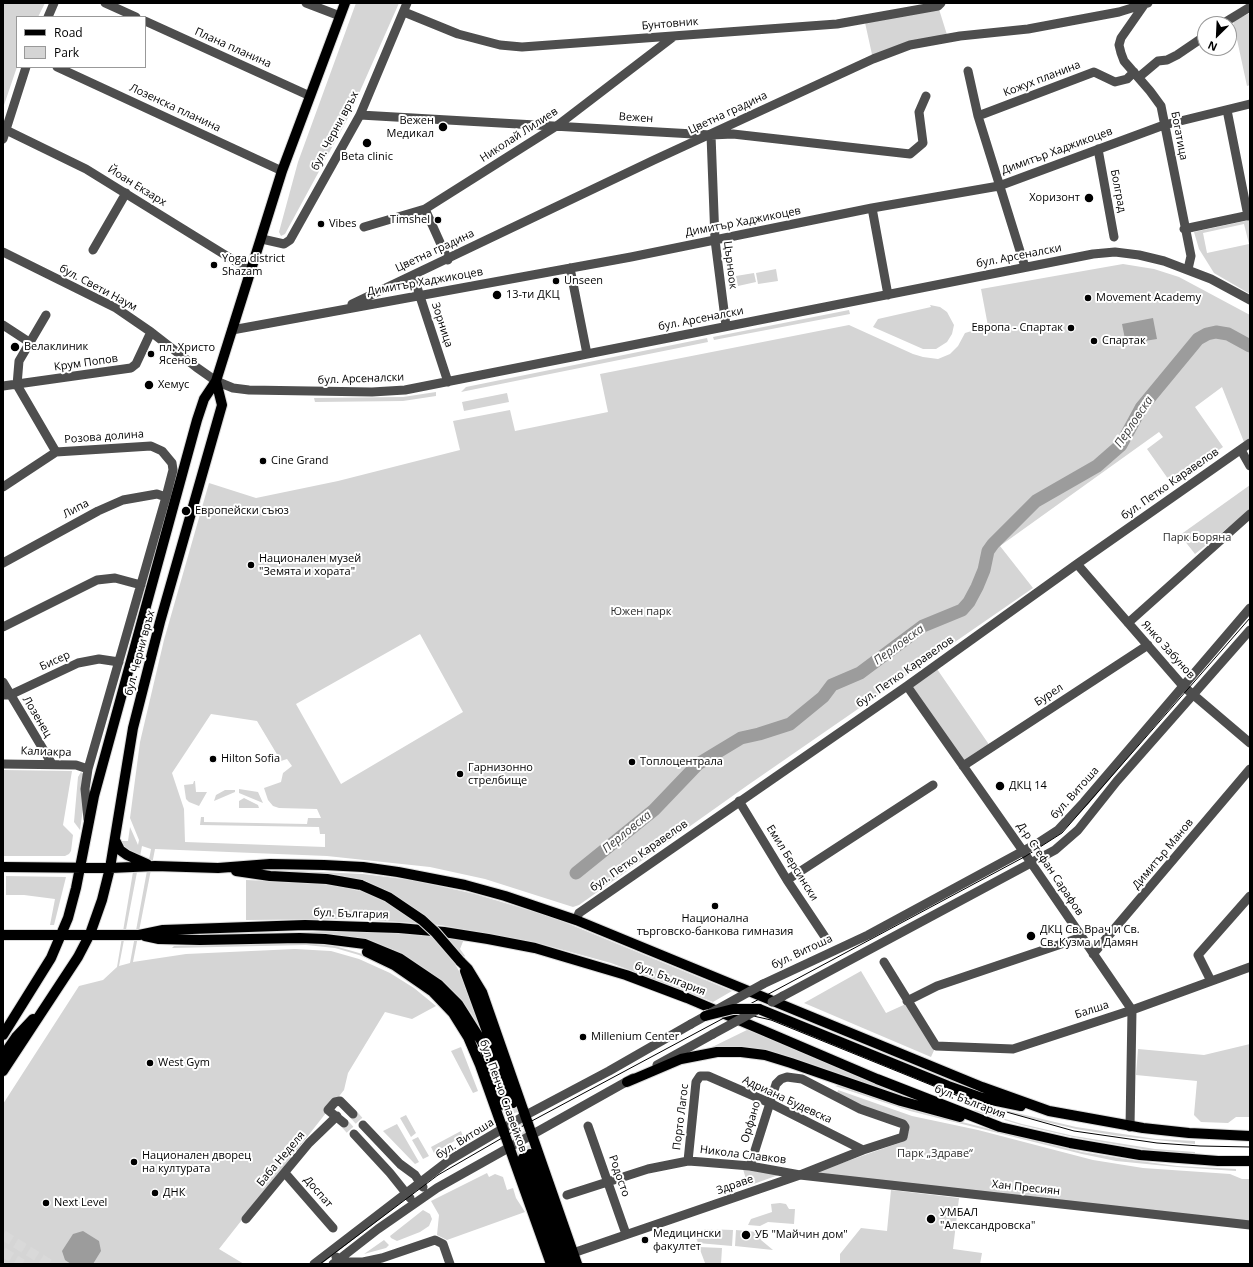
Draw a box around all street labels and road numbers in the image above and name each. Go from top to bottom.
street label: Бунтовник [641,15,699,33]
street label: Плана планина [193,25,273,71]
street label: Кожух планина [1001,58,1083,100]
street label: Лозенска планина [127,81,223,135]
street label: бул. Черни връх [309,89,361,173]
street label: Цветна градина [686,89,770,137]
street label: Николай Лилиев [478,105,560,165]
street label: Вежен [618,110,654,126]
street label: Богатица [1168,111,1190,161]
street label: Димитър Хаджикоцев [1000,125,1114,177]
street label: Йоан Екзарх [105,163,169,209]
street label: Болград [1107,168,1129,214]
street label: Димитър Хаджикоцев [684,204,802,240]
street label: Цветна градина [393,227,477,275]
street label: Църноок [721,240,739,290]
street label: бул. Арсеналски [975,241,1063,271]
street label: бул. Свети Наум [57,262,139,314]
street label: Димитър Хаджикоцев [366,265,484,299]
street label: Зорница [429,301,455,349]
street label: бул. Арсеналски [657,304,745,334]
street label: Крум Попов [53,352,119,374]
street label: бул. Арсеналски [318,371,404,387]
street label: Розова долина [64,428,144,446]
street label: бул. Петко Каравелов [1119,445,1221,523]
street label: Липа [61,497,91,521]
street label: бул. Черни връх [122,609,158,697]
street label: Янко Забунов [1138,618,1198,682]
street label: бул. Петко Каравелов [854,633,956,711]
street label: Бисер [38,648,72,674]
street label: Бурел [1032,681,1066,709]
street label: Лозенец [20,694,54,740]
street label: Калиакра [20,745,72,759]
street label: бул. Витоша [1048,764,1102,822]
street label: Димитър Манов [1130,816,1196,892]
street label: бул. Петко Каравелов [588,817,690,895]
street label: Д-р Стефан Сарафов [1014,820,1086,918]
street label: Емил Берсински [763,823,821,903]
street label: бул. България [313,906,389,922]
street label: бул. Витоша [769,932,835,972]
street label: бул. България [632,959,708,999]
street label: Балша [1073,998,1111,1022]
street label: бул. Пенчо Славейков [476,1038,530,1154]
street label: Адриана Будевска [740,1073,834,1127]
street label: бул. България [932,1082,1008,1122]
street label: Порто Лагос [670,1083,692,1151]
street label: Орфано [738,1100,764,1144]
street label: бул. Витоша [434,1116,496,1162]
street label: Баба Неделя [254,1129,308,1189]
street label: Никола Славков [699,1143,787,1167]
street label: Родосто [606,1153,632,1199]
street label: Здраве [715,1173,755,1197]
street label: Доспат [301,1174,335,1210]
street label: Хан Пресиян [991,1178,1061,1198]

